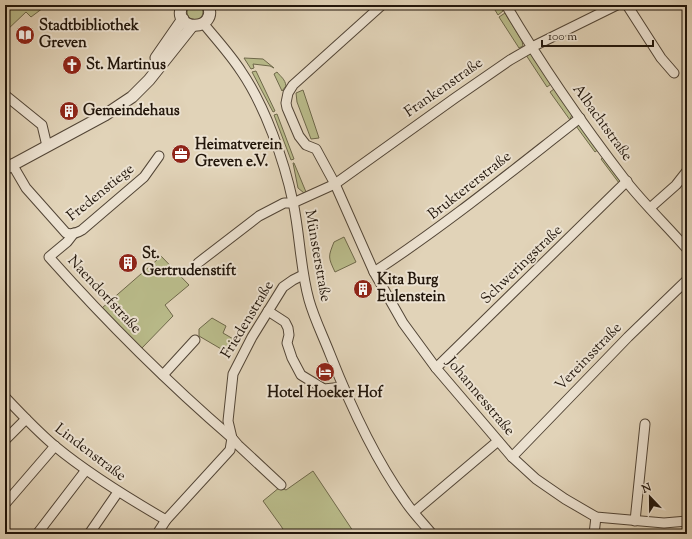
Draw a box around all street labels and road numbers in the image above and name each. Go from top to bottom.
street label: Frankenstraße [400,53,488,123]
street label: Albachtstraße [567,80,637,166]
street label: Bruktererstraße [424,147,516,225]
street label: Fredenstiege [63,159,139,227]
street label: Münsterstraße [299,208,335,304]
street label: Schweringstraße [476,220,568,310]
street label: Naendorfstraße [62,251,146,339]
street label: Friedenstraße [216,277,280,363]
street label: Vereinsstraße [551,318,627,396]
street label: Johannesstraße [440,352,519,441]
street label: Lindenstraße [50,419,130,487]

